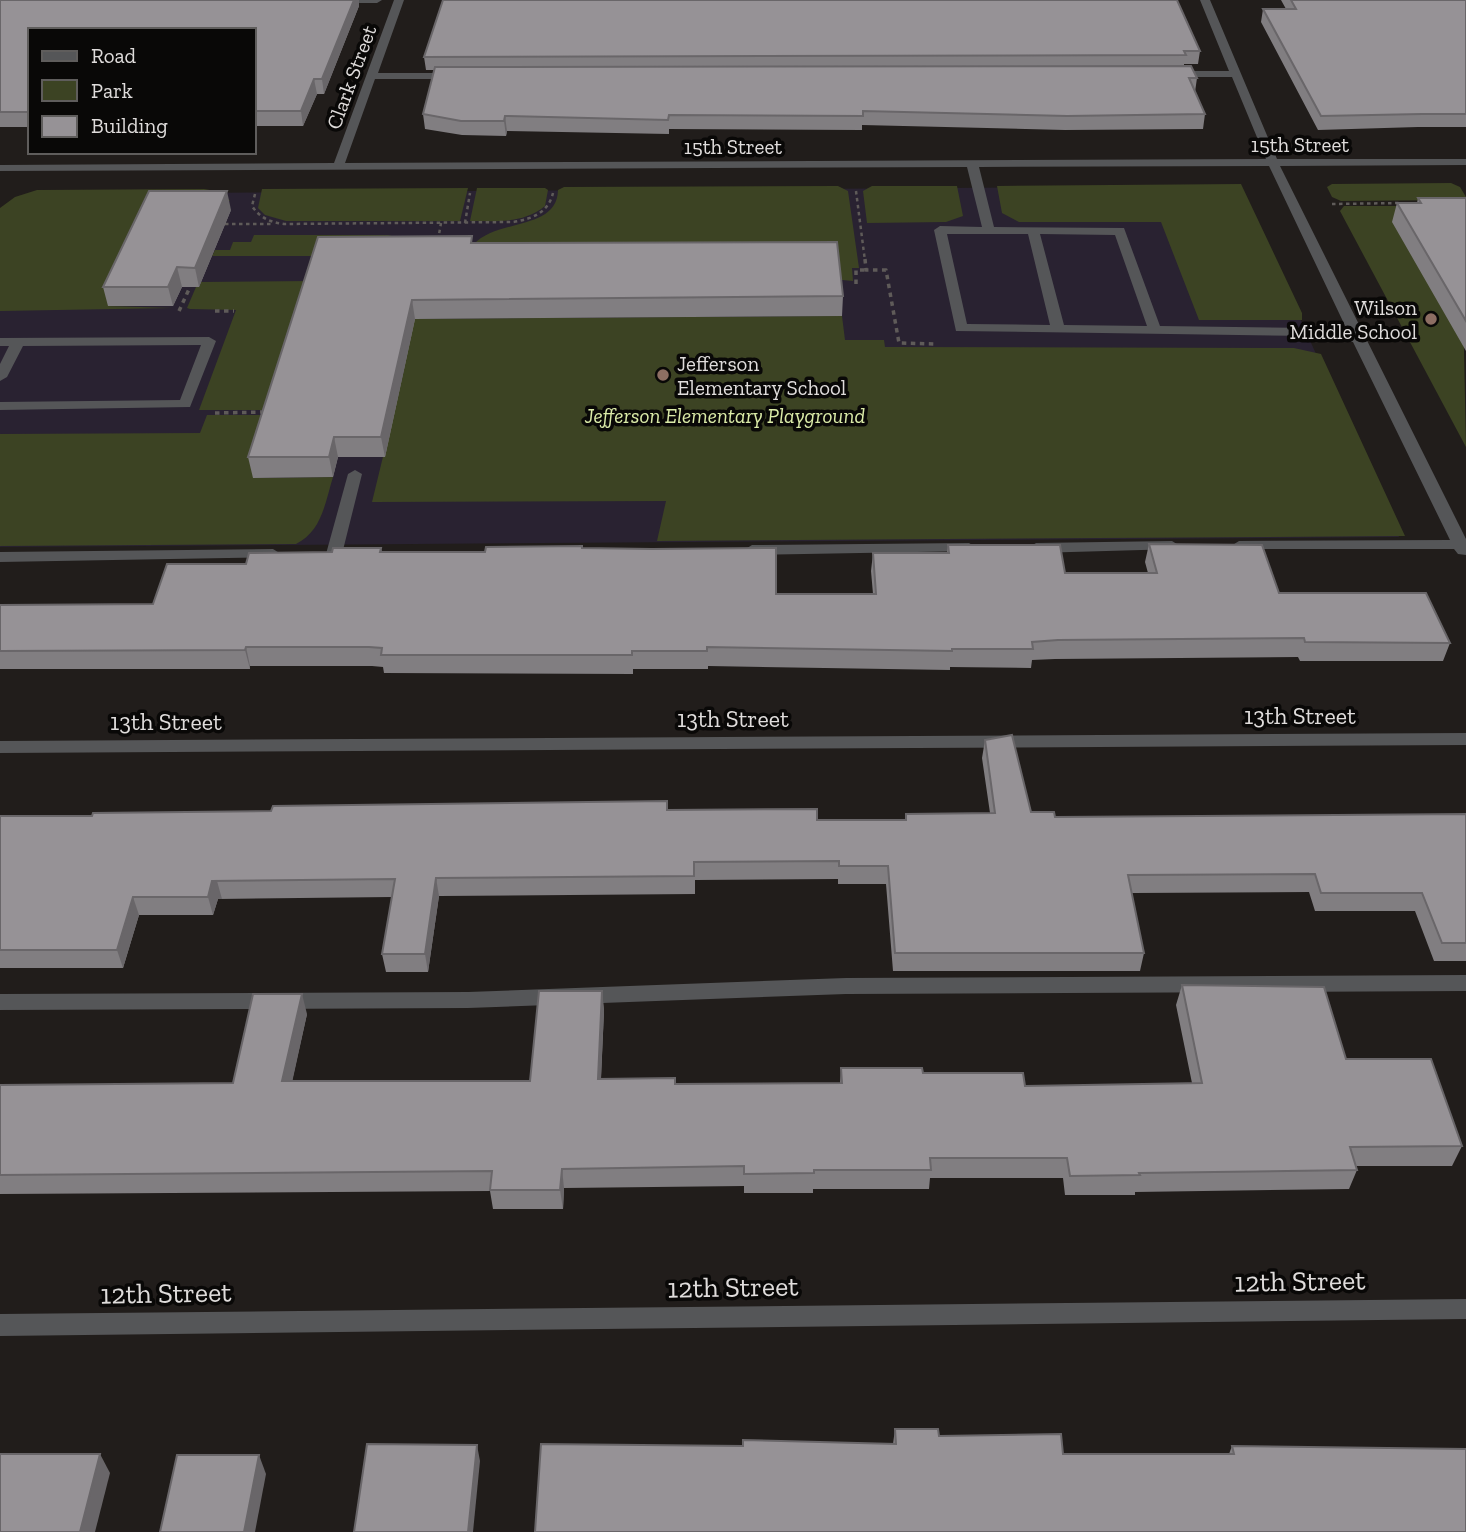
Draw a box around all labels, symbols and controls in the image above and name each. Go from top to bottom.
street label: Clark Street [321,21,381,132]
legend [28,28,256,154]
text: Road [91,43,137,68]
text: Park [91,78,133,103]
text: Building [91,113,168,138]
street label: 15th Street [1251,132,1349,157]
street label: 15th Street [684,134,782,159]
place label: Wilson Middle School [1290,295,1417,344]
marker: Wilson Middle School [1423,311,1439,327]
place label: Jefferson Elementary School [677,351,847,400]
marker: Jefferson Elementary School [655,367,671,383]
park label: Jefferson Elementary Playground [584,403,865,428]
street label: 13th Street [1244,701,1356,730]
street label: 13th Street [677,704,789,733]
street label: 13th Street [110,707,222,736]
street label: 12th Street [1234,1263,1366,1299]
street label: 12th Street [667,1269,799,1305]
street label: 12th Street [100,1275,232,1311]

